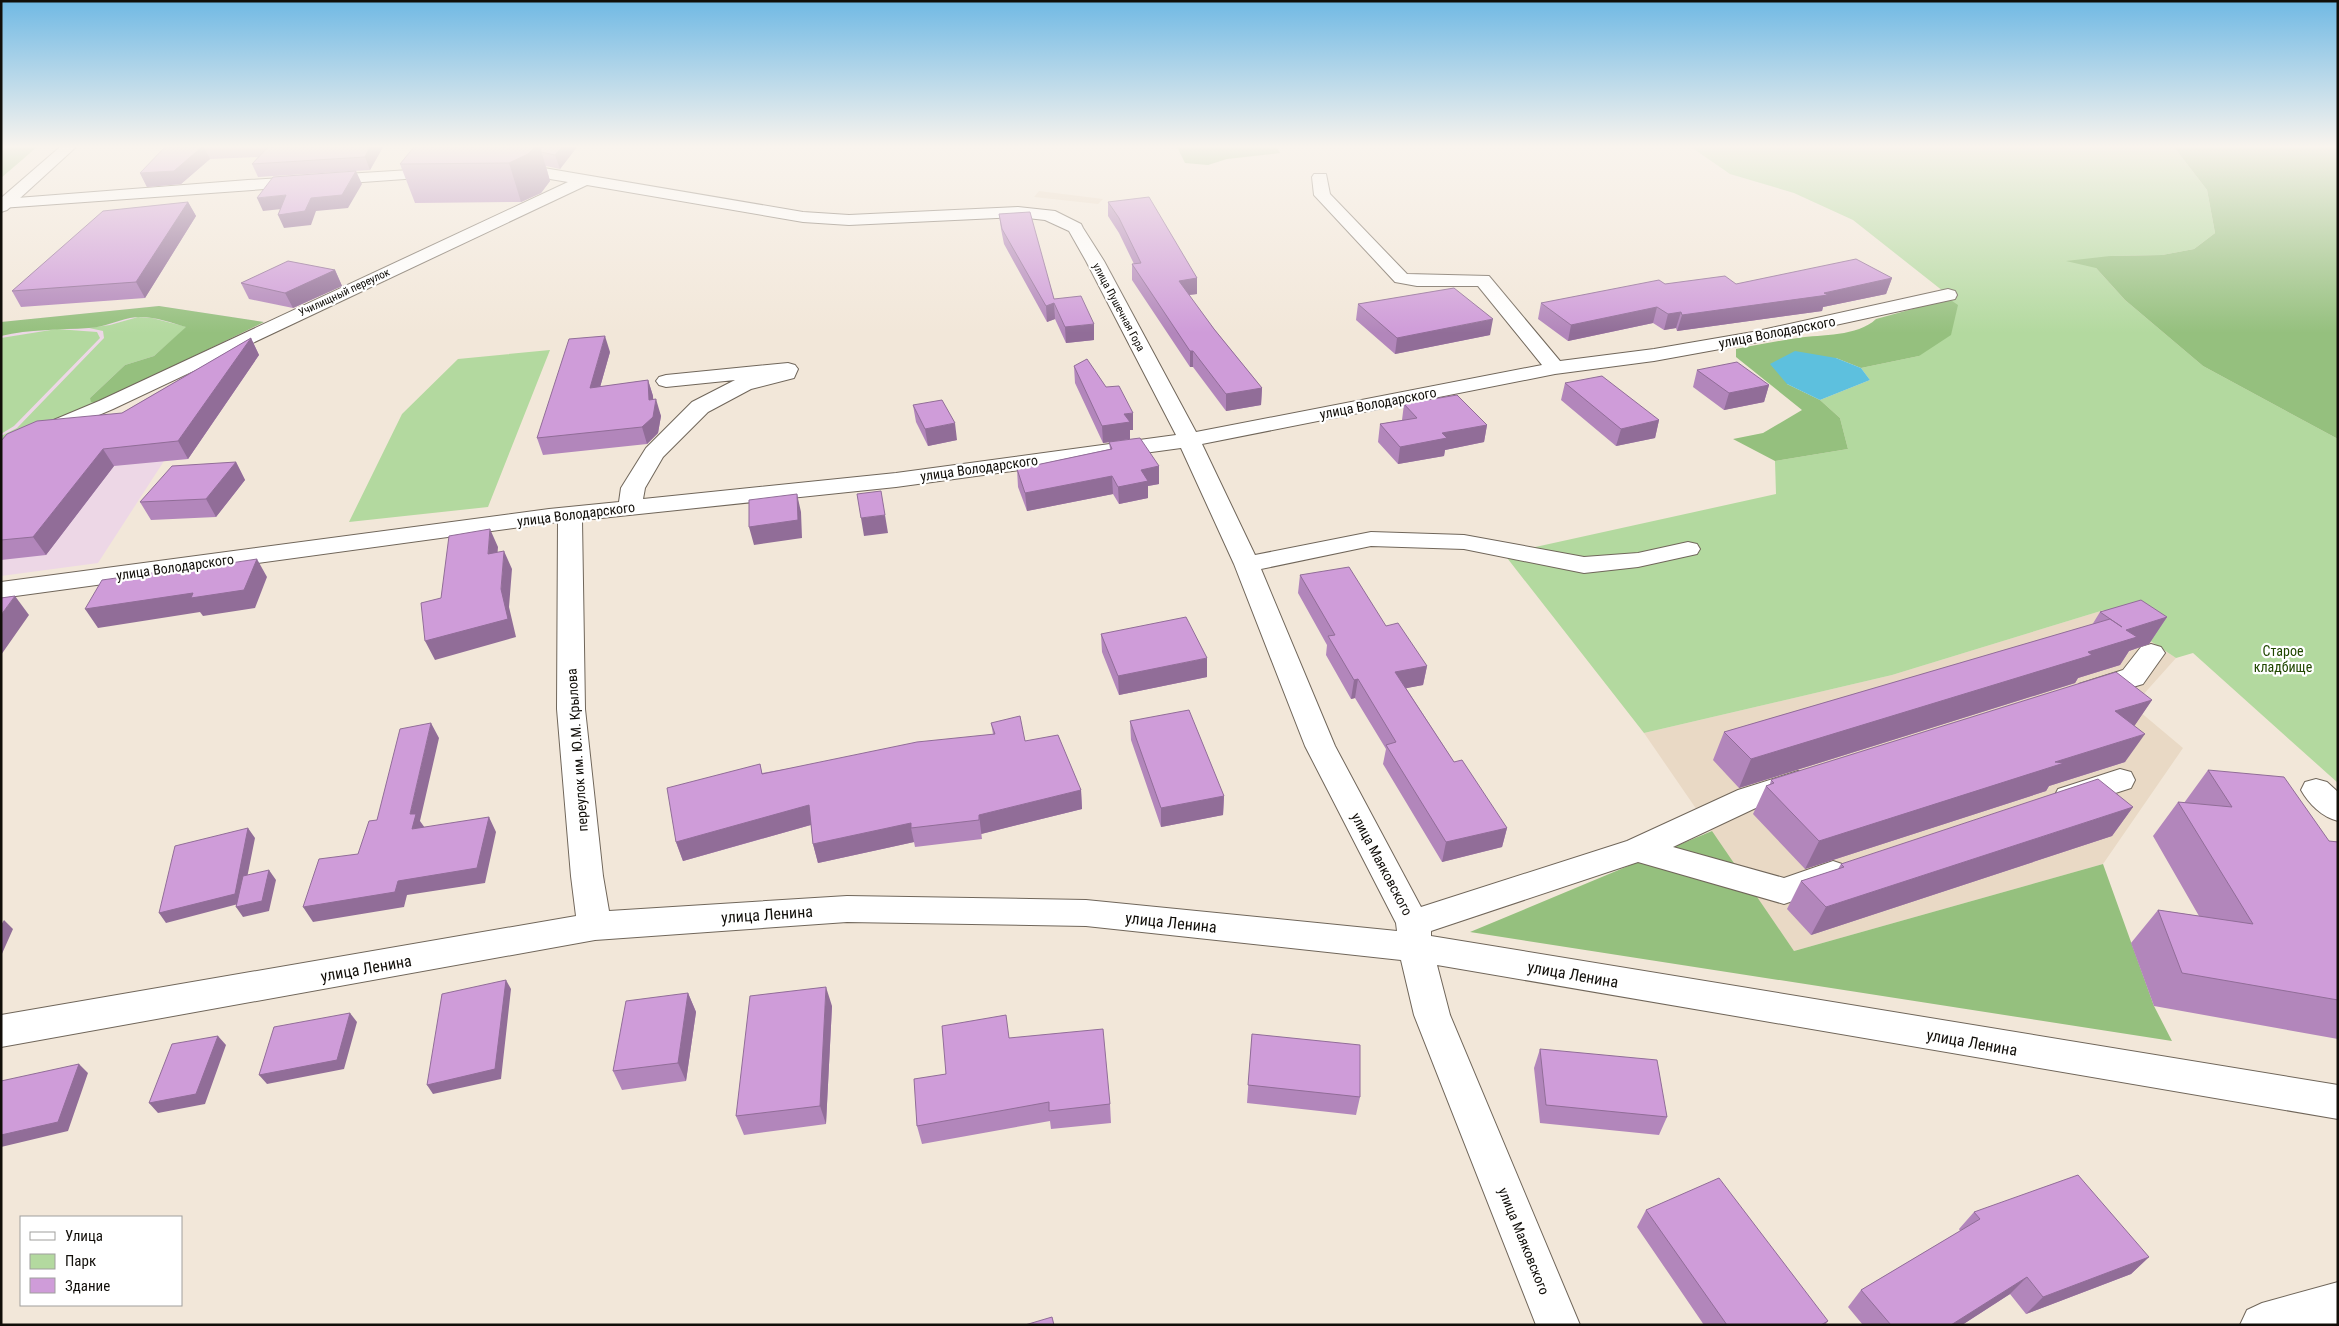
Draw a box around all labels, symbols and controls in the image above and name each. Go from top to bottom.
street label: улица Пушечная Гора [1090,261,1147,354]
street label: Училищный переулок [297,265,393,319]
street label: улица Володарского [1717,313,1837,351]
street label: улица Володарского [1318,384,1438,422]
street label: улица Володарского [919,452,1039,484]
street label: улица Володарского [516,499,636,529]
street label: улица Володарского [115,551,235,583]
park label: Старое кладбище [2254,643,2313,675]
street label: переулок им. Ю.М. Крылова [563,668,591,832]
street label: улица Маяковского [1348,810,1416,918]
street label: улица Ленина [721,902,813,927]
street label: улица Ленина [1124,908,1218,937]
street label: улица Ленина [319,951,413,986]
street label: улица Ленина [1526,957,1620,992]
street label: улица Ленина [1925,1025,2019,1060]
street label: улица Маяковского [1495,1185,1553,1297]
legend [20,1216,182,1306]
text: Улица [65,1227,103,1245]
text: Парк [65,1252,96,1270]
text: Здание [65,1277,110,1295]

